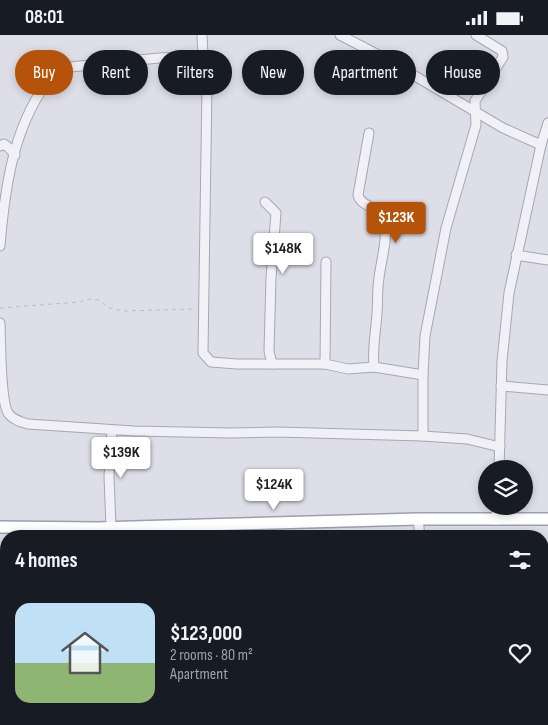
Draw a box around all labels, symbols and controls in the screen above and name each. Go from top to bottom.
text: 08:01 [25,6,64,29]
chip: Buy [15,50,73,95]
chip: Rent [83,50,148,95]
chip: Filters [158,50,232,95]
chip: New [242,50,304,95]
chip: Apartment [314,50,416,95]
chip: House [426,50,500,95]
pin: $123K [361,201,431,244]
text: $123K [378,208,414,227]
pin: $148K [248,233,318,275]
text: $148K [264,239,302,258]
pin: $139K [86,437,156,479]
text: $139K [102,443,140,462]
map controls [478,460,533,515]
button: layers [478,460,533,515]
pin: $124K [239,469,309,511]
text: $124K [256,475,292,494]
icon: filters [506,546,534,574]
text: 4 homes [15,548,78,573]
text: $123,000 [170,621,242,646]
icon: home [55,623,115,683]
icon: heart [506,639,534,667]
text: 2 rooms · 80 m² [170,646,253,665]
text: Apartment [170,665,228,684]

